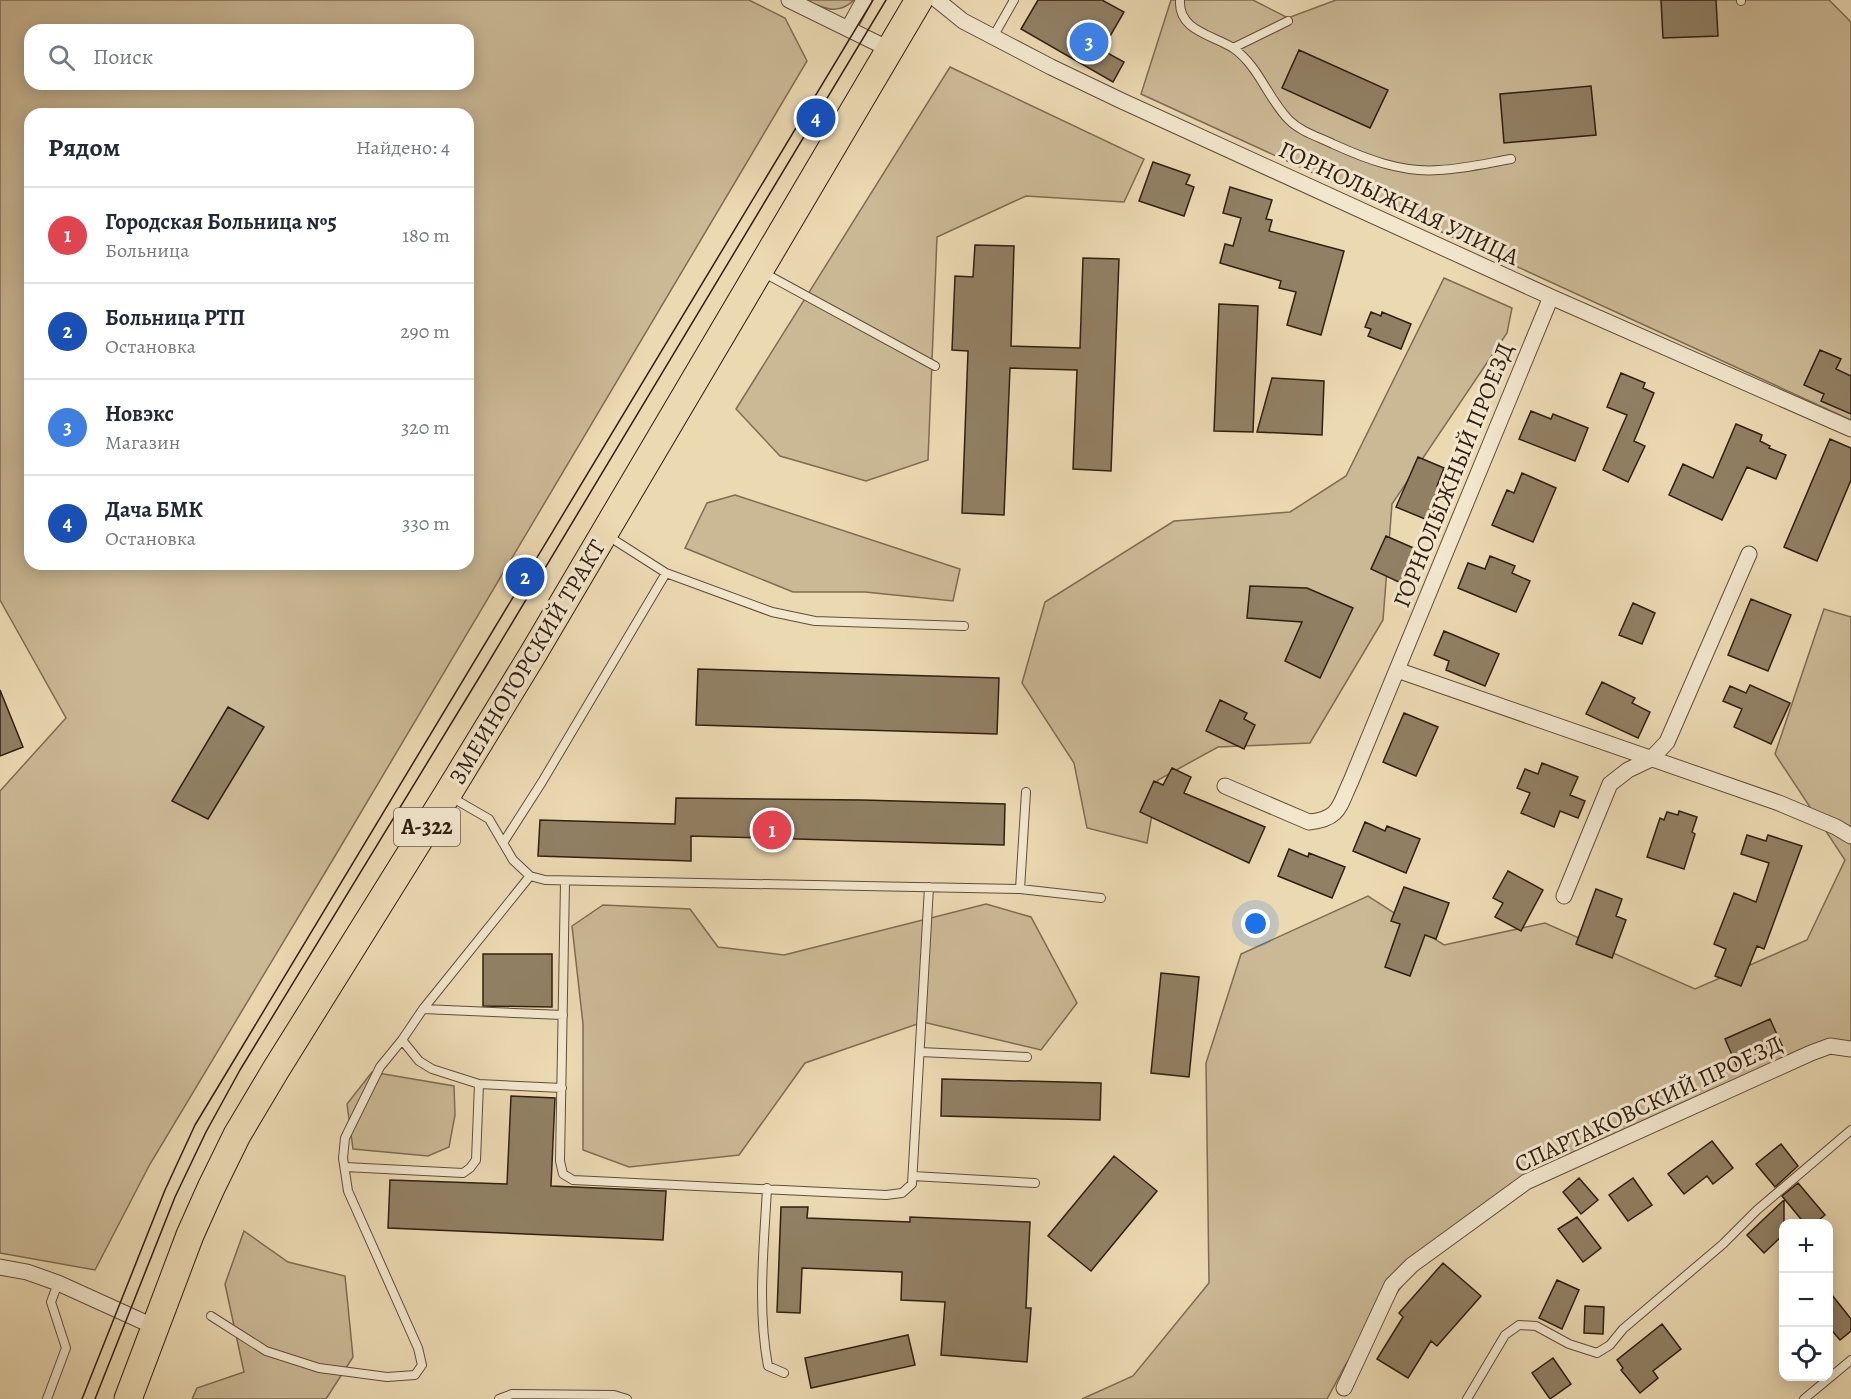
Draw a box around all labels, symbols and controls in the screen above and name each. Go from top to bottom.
pin: 3 [1070,20,1108,64]
search box [24,24,474,90]
icon: search [45,41,78,74]
text: Поиск [93,42,153,72]
pin: 4 [796,96,836,140]
text: Рядом [48,130,120,165]
street label: ГОРНОЛЫЖНАЯ УЛИЦА [1274,133,1525,273]
text: Найдено: 4 [356,134,450,161]
text: Городская Больница №5 [105,207,337,237]
text: 1 [64,222,71,249]
text: 180 m [402,222,450,249]
text: Больница [105,237,189,264]
text: Больница РТП [105,303,245,333]
text: 2 [63,318,72,345]
text: 290 m [400,318,450,345]
text: Остановка [105,333,196,360]
street label: ГОРНОЛЫЖНЫЙ ПРОЕЗД [1385,338,1521,612]
text: Новэкс [105,399,174,429]
text: 3 [63,414,72,441]
text: 320 m [401,414,450,441]
text: Магазин [105,429,180,456]
text: Дача БМК [105,495,203,525]
text: 4 [63,510,72,537]
text: 330 m [402,510,450,537]
text: Остановка [105,525,196,552]
street label: ЗМЕИНОГОРСКИЙ ТРАКТ [441,534,613,790]
pin: 2 [506,554,544,600]
road number: А-322 [394,808,460,846]
pin: 1 [752,808,792,852]
your location [1241,909,1270,938]
street label: СПАРТАКОВСКИЙ ПРОЕЗД [1509,1028,1787,1180]
map controls [1779,1219,1833,1381]
button: + [1779,1219,1833,1273]
button: − [1779,1273,1833,1327]
button: locate [1779,1327,1833,1381]

